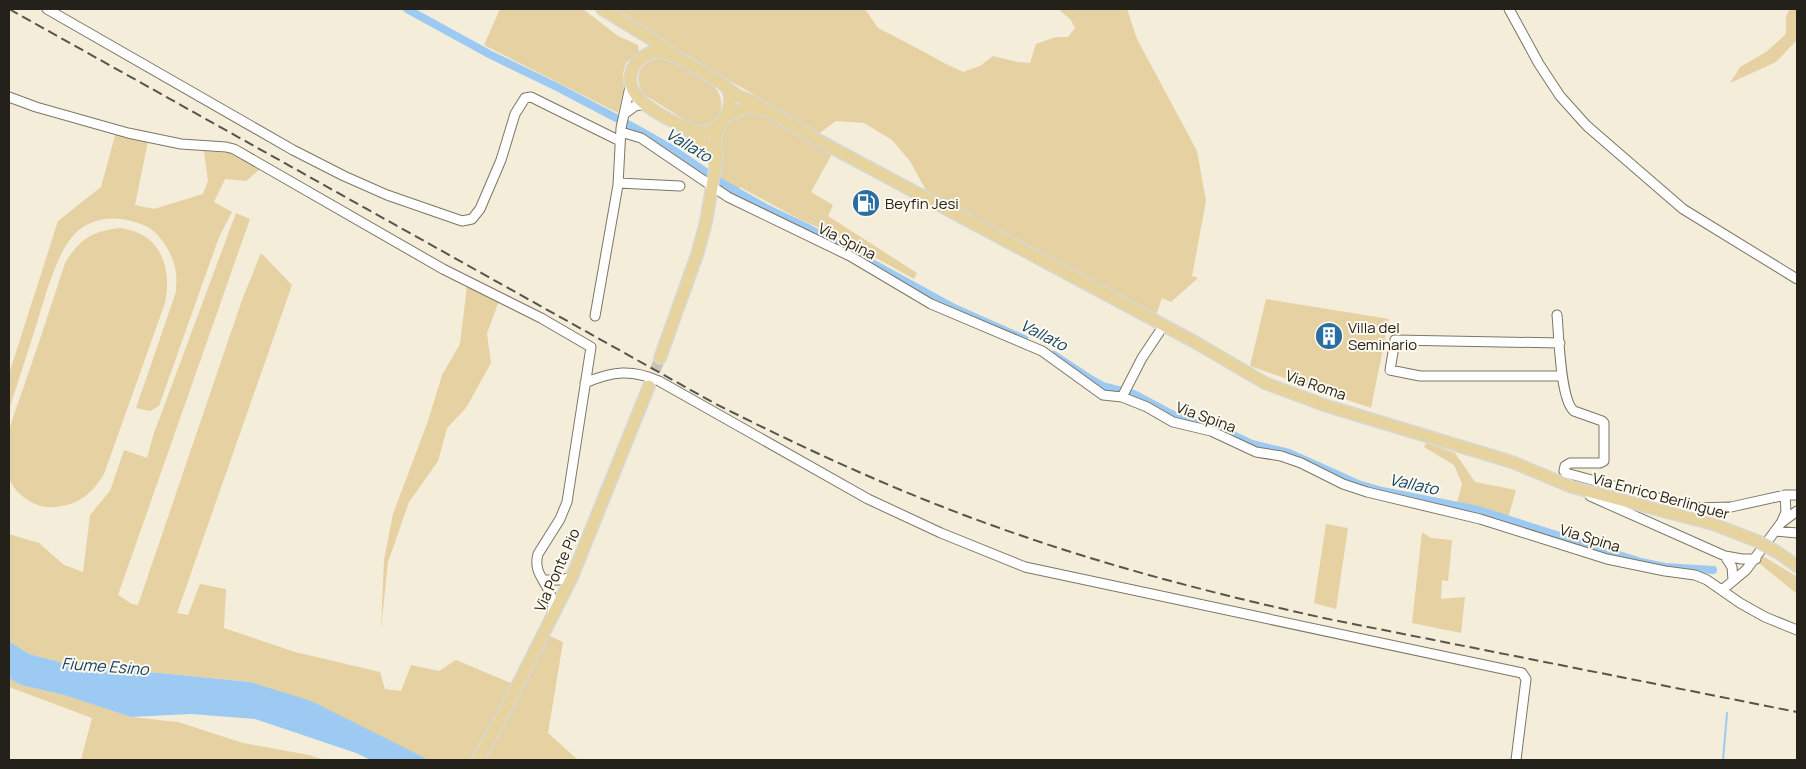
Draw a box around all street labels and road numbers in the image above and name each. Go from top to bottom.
street label: Via Spina [814,217,880,265]
street label: Via Roma [1283,365,1349,405]
street label: Via Spina [1173,396,1239,438]
street label: Via Enrico Berlinguer [1590,468,1732,525]
street label: Via Spina [1557,519,1623,557]
street label: Via Ponte Pio [529,525,585,615]

